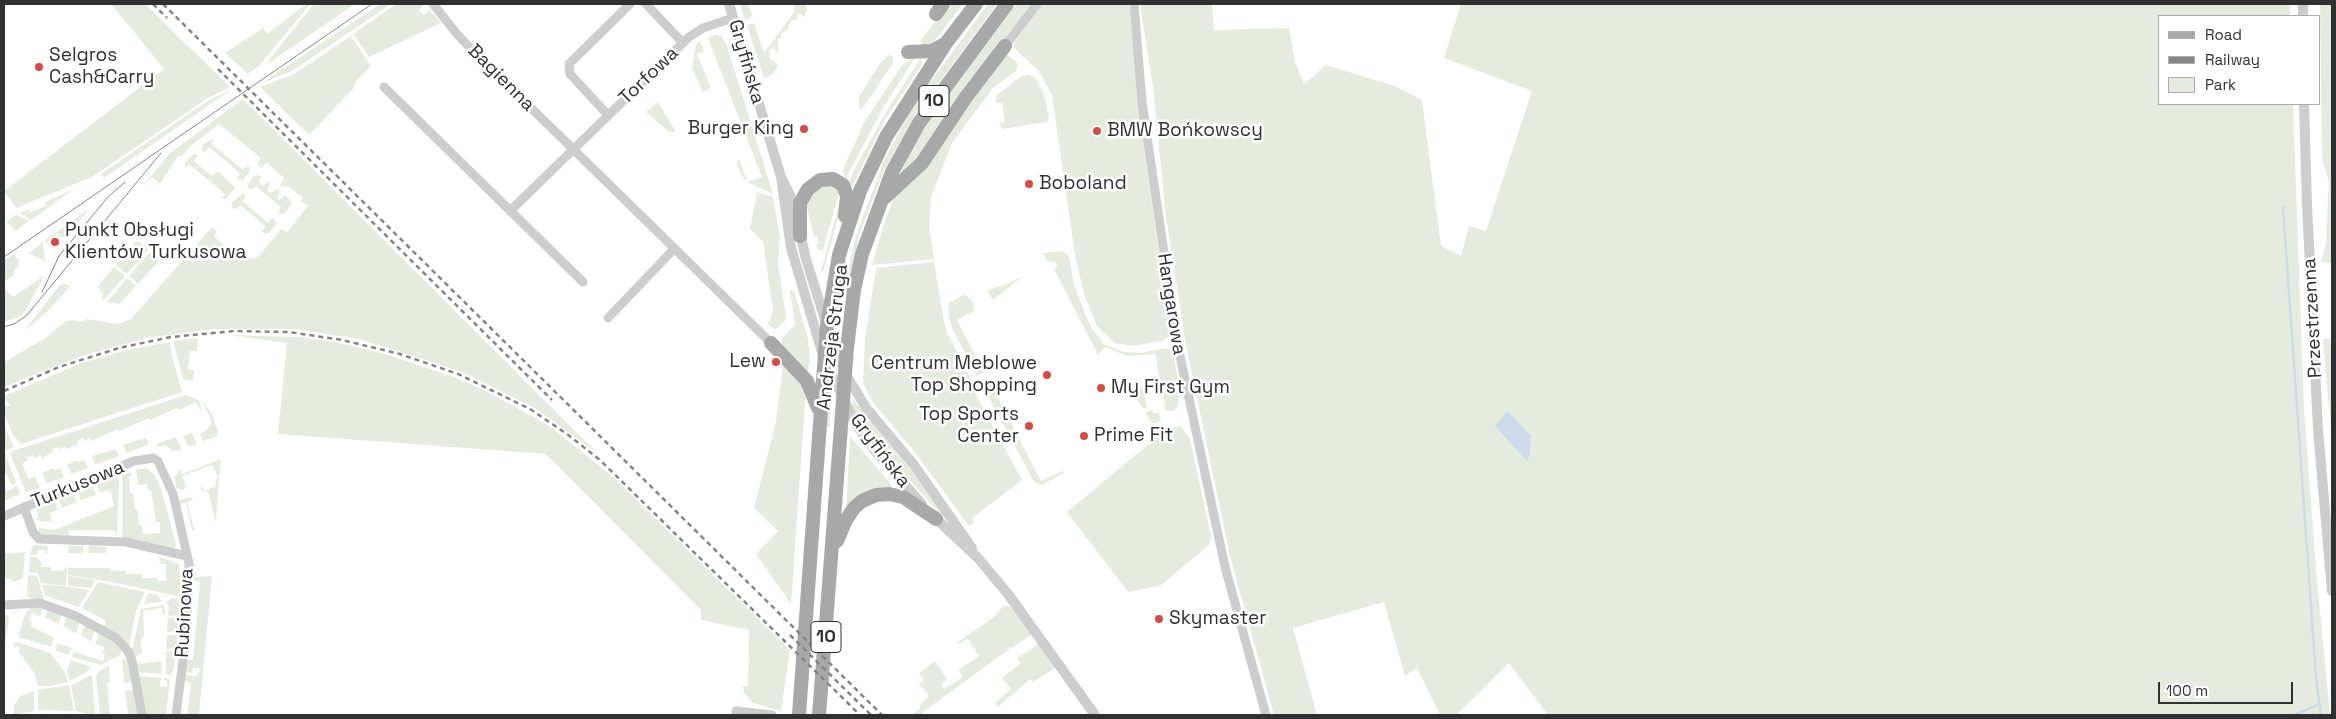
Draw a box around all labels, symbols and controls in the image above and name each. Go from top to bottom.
legend [2158,15,2321,105]
street label: Gryfińska [723,17,769,107]
text: Road [2205,25,2242,44]
street label: Bagienna [463,40,539,116]
street label: Torfowa [615,42,683,110]
place label: Selgros Cash&Carry [49,45,154,89]
text: Railway [2205,50,2260,69]
marker: Selgros Cash&Carry [33,61,45,73]
text: Park [2205,75,2236,94]
road number: 10 [919,85,949,116]
place label: Burger King [687,118,794,140]
place label: BMW Bońkowscy [1107,120,1263,142]
marker: Burger King [798,123,810,135]
marker: BMW Bońkowscy [1091,125,1103,137]
place label: Boboland [1039,173,1127,195]
marker: Boboland [1023,178,1035,190]
place label: Punkt Obsługi Klientów Turkusowa [65,220,246,264]
marker: Punkt Obsługi Klientów Turkusowa [49,236,61,248]
street label: Hangarowa [1152,252,1190,356]
street label: Przestrzenna [2298,257,2328,379]
street label: Andrzeja Struga [813,263,853,411]
place label: Lew [729,351,766,373]
place label: Centrum Meblowe Top Shopping [871,353,1037,397]
marker: Lew [770,356,782,368]
marker: Centrum Meblowe Top Shopping [1041,369,1053,381]
place label: My First Gym [1111,377,1230,399]
marker: My First Gym [1095,382,1107,394]
place label: Top Sports Center [919,404,1019,448]
street label: Gryfińska [845,410,915,492]
marker: Top Sports Center [1023,420,1035,432]
place label: Prime Fit [1094,425,1173,447]
marker: Prime Fit [1078,430,1090,442]
street label: Turkusowa [28,456,128,514]
street label: Rubinowa [171,568,199,658]
place label: Skymaster [1169,608,1266,630]
marker: Skymaster [1153,613,1165,625]
road number: 10 [811,622,841,652]
scale bar [2161,672,2296,704]
text: 100 m [2166,681,2208,700]

